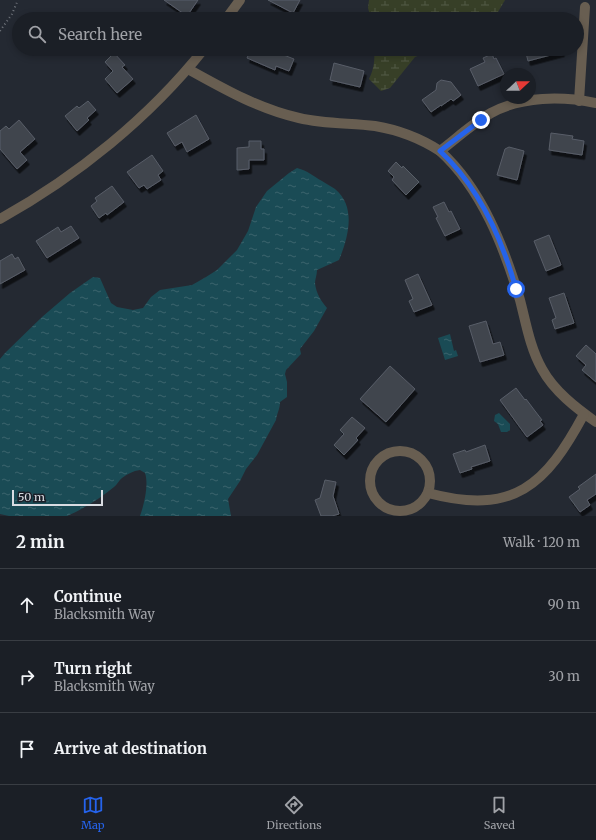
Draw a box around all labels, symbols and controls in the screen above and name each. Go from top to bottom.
search box [12,12,584,56]
icon: search [26,23,48,45]
text: Search here [58,25,142,44]
north arrow [500,68,536,104]
route end [472,111,490,129]
route start [507,280,525,298]
scale bar [12,488,103,507]
text: 50 m [18,490,45,504]
text: 2 min [16,531,64,553]
text: Walk · 120 m [503,534,580,551]
text: Continue [54,587,122,606]
icon: ahead [16,594,38,616]
text: 90 m [548,596,580,613]
text: Blacksmith Way [54,606,155,623]
text: Turn right [54,659,132,678]
icon: right [16,666,38,688]
text: 30 m [548,668,580,685]
text: Blacksmith Way [54,678,155,695]
icon: arrive [16,738,38,760]
text: Arrive at destination [54,739,207,758]
tab: Map [81,794,105,832]
tab: Directions [267,794,322,832]
tab: Saved [484,794,515,832]

